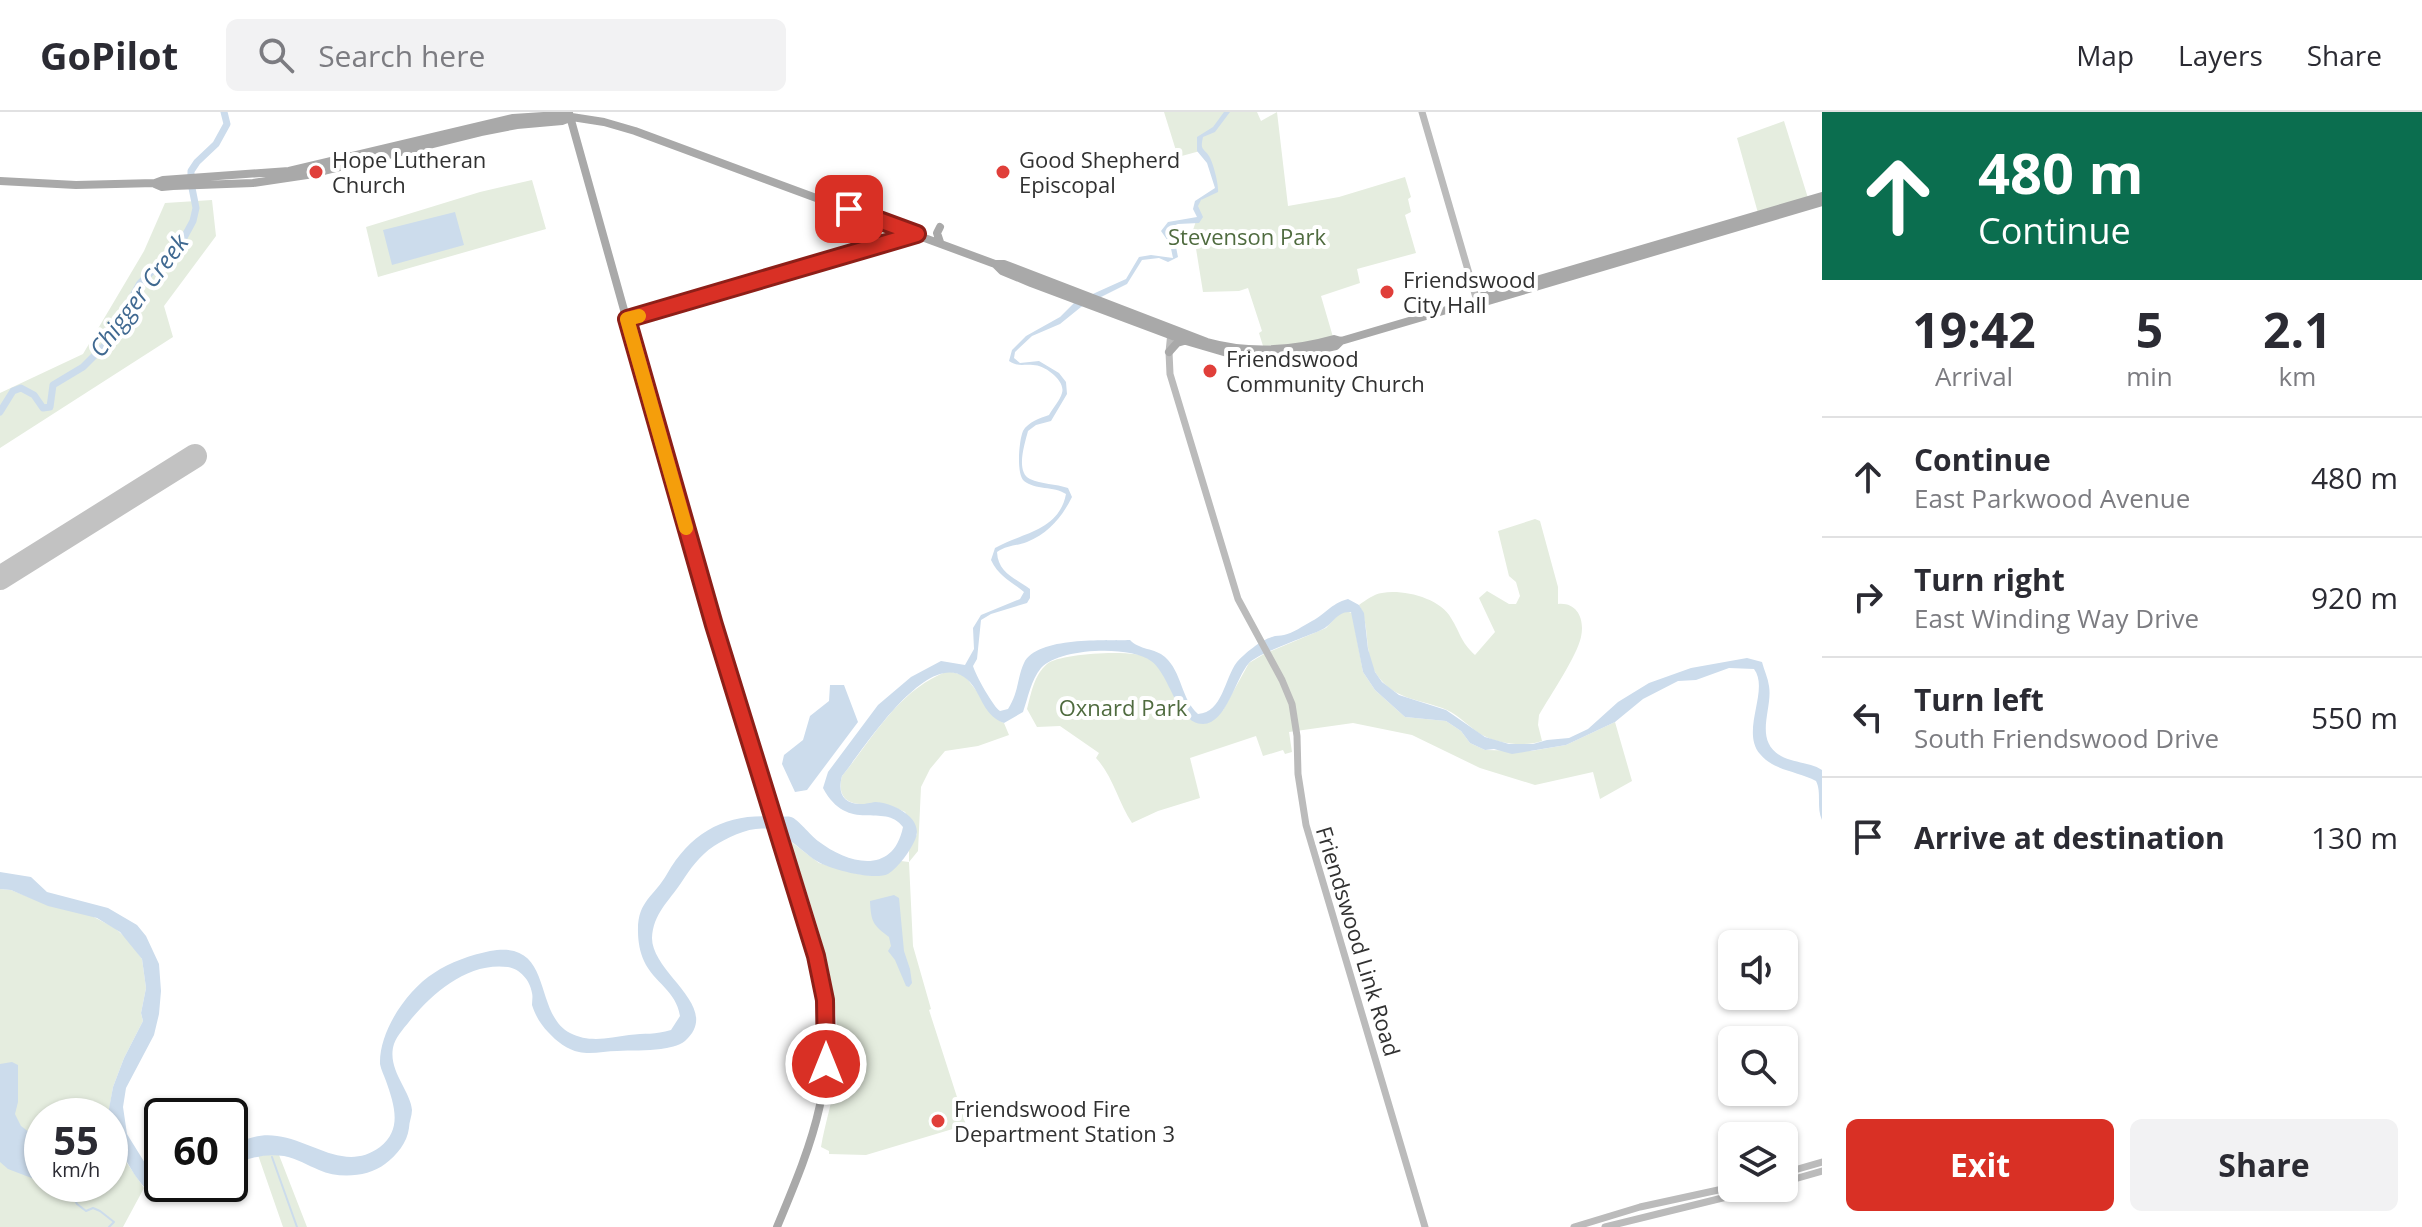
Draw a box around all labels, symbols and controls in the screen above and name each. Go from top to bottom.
search box [226,19,786,91]
text: GoPilot [40,29,178,81]
icon: search [254,33,298,77]
text: Search here [318,35,485,76]
text: Map [2076,36,2134,74]
text: Layers [2178,36,2263,74]
text: Share [2307,36,2382,74]
text: 480 m [1978,134,2144,210]
place label: Hope Lutheran Church [332,144,486,199]
place label: Good Shepherd Episcopal [1019,144,1180,199]
icon: ahead [1846,144,1950,248]
marker: Hope Lutheran Church [307,163,325,181]
marker: Good Shepherd Episcopal [994,163,1012,181]
pin [815,175,883,243]
icon: arrive [827,187,871,231]
text: Continue [1978,206,2131,255]
park label: Stevenson Park [1168,221,1326,251]
water label: Chigger Creek [81,226,196,363]
place label: Friendswood City Hall [1403,264,1536,319]
marker: Friendswood City Hall [1378,283,1396,301]
text: 19:42 [1912,297,2036,362]
text: 5 [2136,297,2163,362]
text: 2.1 [2263,297,2332,362]
place label: Friendswood Community Church [1226,343,1425,398]
text: Arrival [1935,358,2013,394]
text: min [2126,358,2173,394]
text: km [2278,358,2316,394]
marker: Friendswood Community Church [1201,362,1219,380]
text: Continue [1914,439,2051,480]
icon: ahead [1846,455,1890,499]
text: 480 m [2311,457,2398,498]
text: East Parkwood Avenue [1914,480,2190,516]
text: Turn right [1914,559,2065,600]
icon: right [1846,575,1890,619]
text: 920 m [2311,577,2398,618]
text: East Winding Way Drive [1914,600,2199,636]
text: Turn left [1914,679,2044,720]
park label: Oxnard Park [1059,692,1188,722]
icon: left [1846,695,1890,739]
text: 550 m [2311,697,2398,738]
text: South Friendswood Drive [1914,720,2219,756]
icon: arrive [1846,815,1890,859]
text: Arrive at destination [1914,817,2225,858]
text: 130 m [2311,817,2398,858]
street label: Friendswood Link Road [1310,822,1408,1060]
map controls [1718,930,1798,1202]
button: sound [1718,930,1798,1010]
position arrow [784,1022,868,1106]
button: search [1718,1026,1798,1106]
place label: Friendswood Fire Department Station 3 [954,1093,1175,1148]
speed limit sign: 60 [144,1098,248,1202]
text: 55 [53,1112,99,1167]
marker: Friendswood Fire Department Station 3 [929,1112,947,1130]
button: Exit [1846,1119,2114,1211]
button: Share [2130,1119,2398,1211]
button: layers [1718,1122,1798,1202]
text: km/h [52,1156,100,1183]

